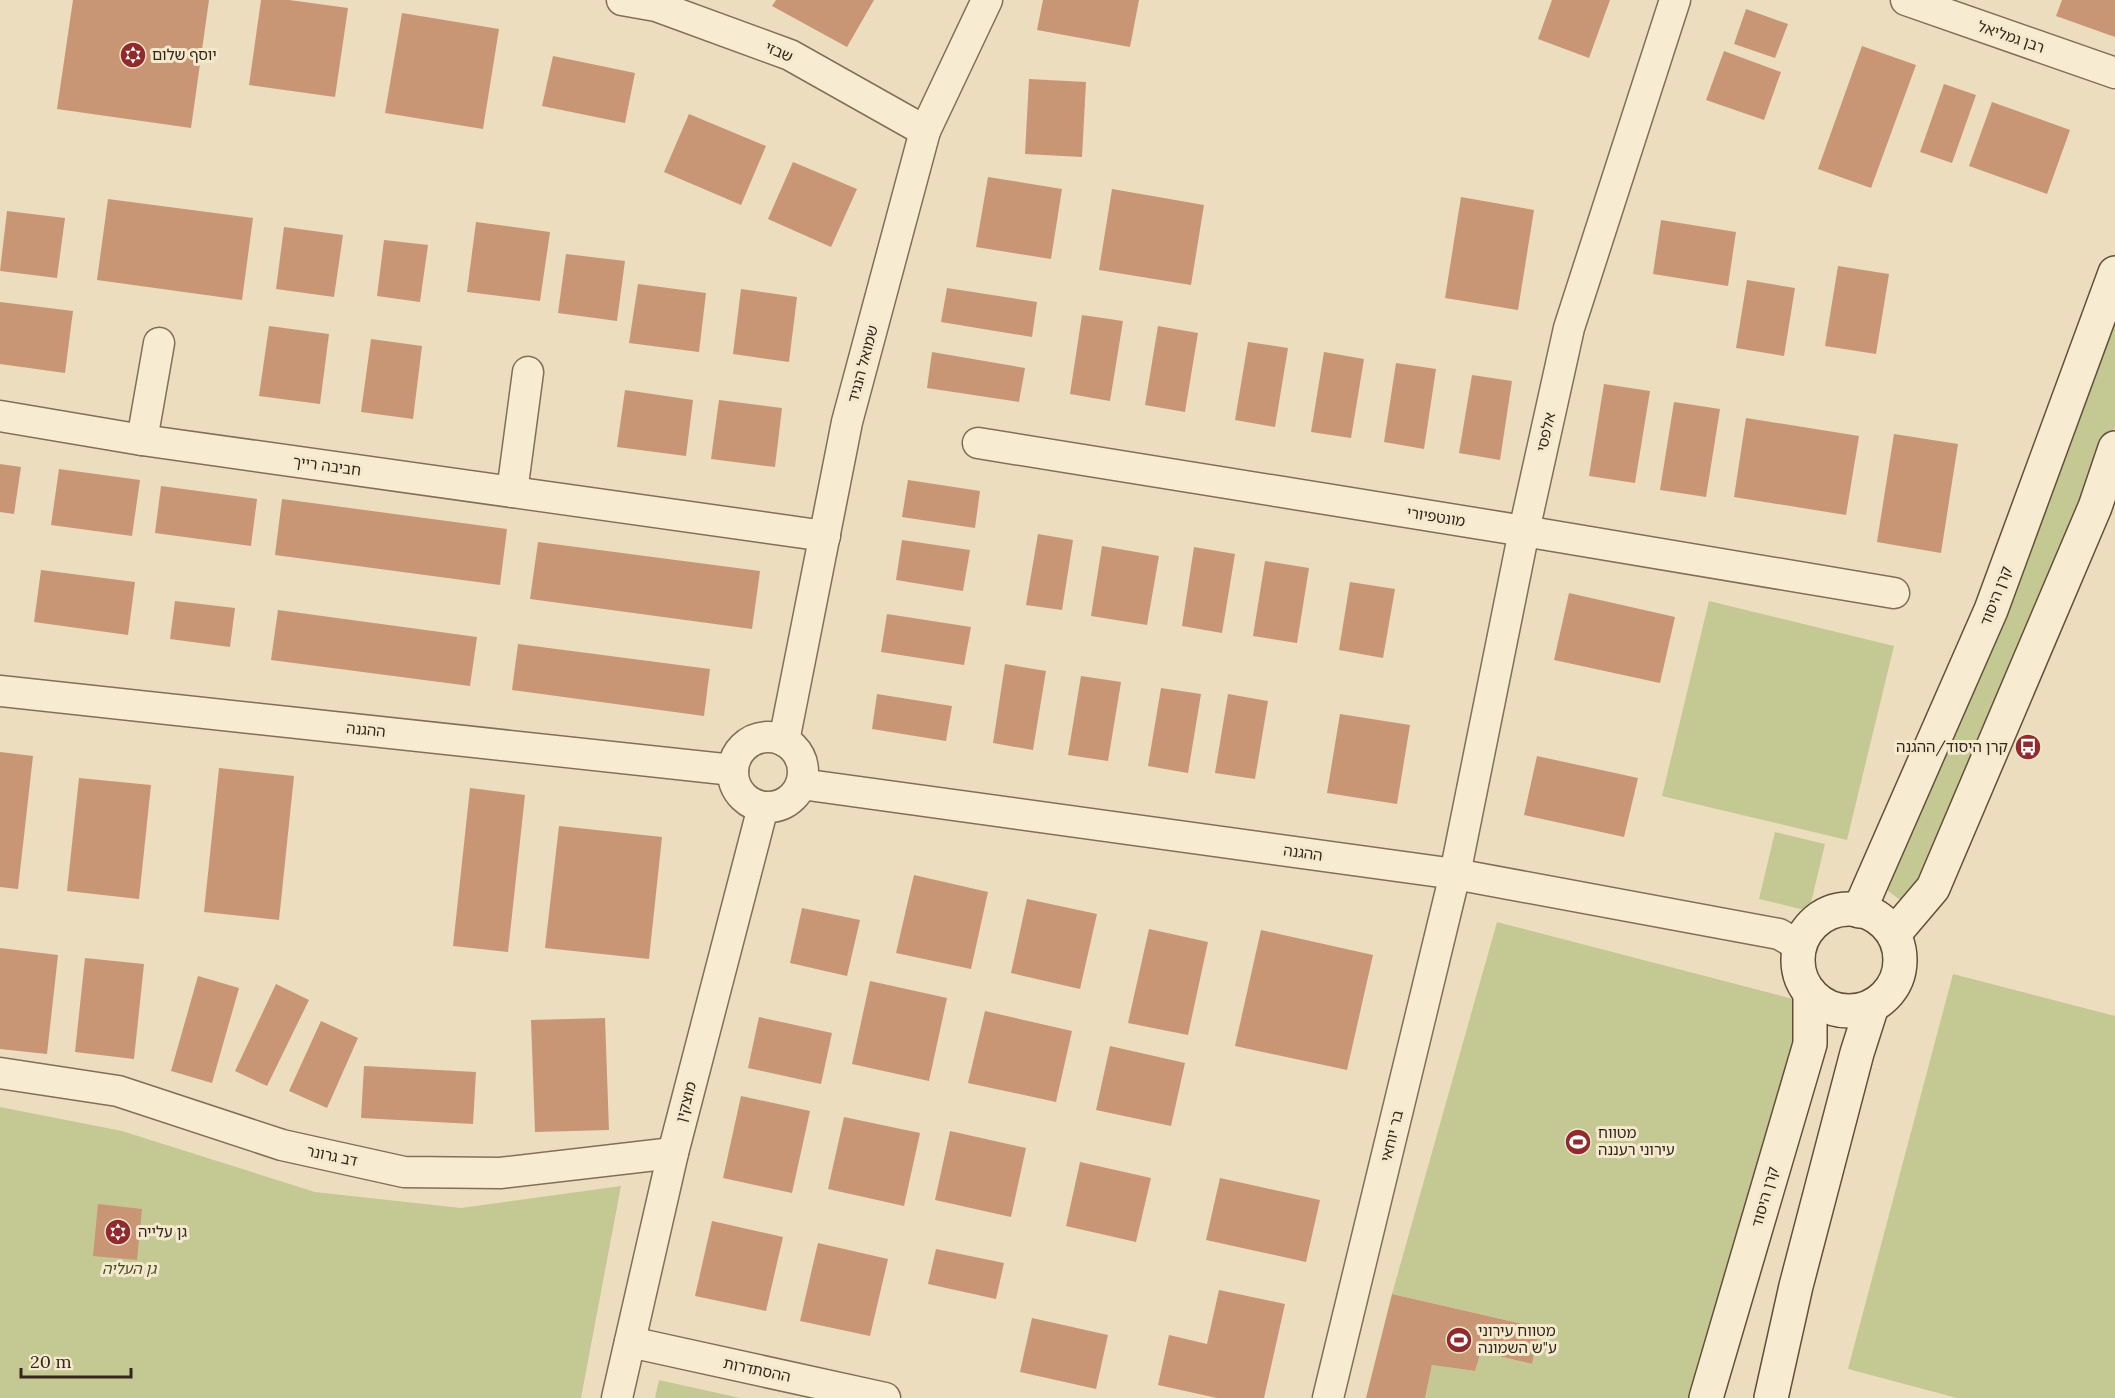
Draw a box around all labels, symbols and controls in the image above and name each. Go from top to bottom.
street label: רבן גמליאל [1975,16,2047,57]
street label: שבזי [762,37,796,66]
synagogue icon: יוסף שלום [118,40,148,70]
place label: יוסף שלום [152,45,217,64]
street label: שמואל הנגיד [843,323,882,405]
street label: אלפסי [1532,410,1559,453]
street label: חביבה רייך [292,451,362,480]
street label: מונטפיורי [1405,503,1467,531]
street label: קרן היסוד [1976,563,2016,628]
street label: ההגנה [345,718,387,741]
bus stop icon: קרן היסוד/ההגנה [2013,732,2043,762]
place label: קרן היסוד/ההגנה [1896,737,2008,757]
street label: ההגנה [1282,840,1324,865]
street label: מוצקין [671,1079,700,1124]
street label: בר יוחאי [1376,1108,1407,1164]
place label: מטווח עירוני רעננה [1598,1123,1675,1159]
sports icon: מטווח עירוני רעננה [1563,1127,1593,1157]
street label: דב גרונר [305,1141,359,1170]
street label: קרן היסוד [1747,1164,1782,1229]
synagogue icon: גן עלייה [103,1217,133,1247]
place label: גן עלייה [138,1222,188,1241]
park label: גן העליה [102,1259,157,1278]
place label: מטווח עירוני ע"ש השמונה [1478,1321,1557,1357]
sports icon: מטווח עירוני ע"ש השמונה [1444,1325,1474,1355]
scale bar [21,1341,130,1379]
text: 20 m [30,1350,72,1373]
street label: ההסתדרות [722,1353,792,1386]

